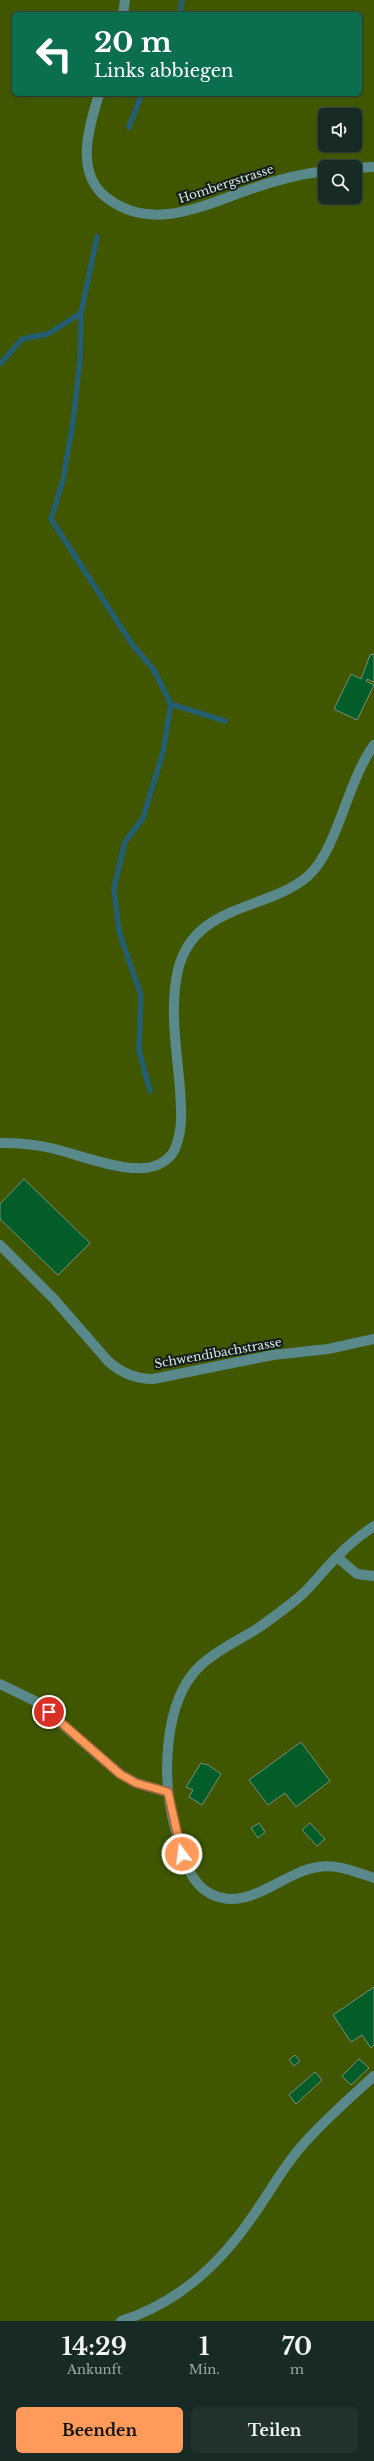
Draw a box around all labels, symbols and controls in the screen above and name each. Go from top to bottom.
text: 20 m [94,25,172,60]
icon: left [28,28,80,80]
text: Links abbiegen [94,60,233,82]
map controls [318,108,362,204]
button: sound [318,108,362,152]
button: search [318,160,362,204]
street label: Hombergstrasse [176,161,275,206]
street label: Schwendibachstrasse [153,1334,283,1371]
pin [32,1695,66,1729]
icon: arrive [38,1701,60,1723]
position arrow [161,1833,203,1875]
text: 14:29 [62,2332,127,2361]
text: 1 [199,2332,209,2361]
text: 70 [282,2332,312,2361]
text: Ankunft [67,2361,122,2378]
text: Min. [189,2361,220,2378]
text: m [290,2361,304,2378]
button: Beenden [16,2407,183,2453]
button: Teilen [191,2407,358,2453]

